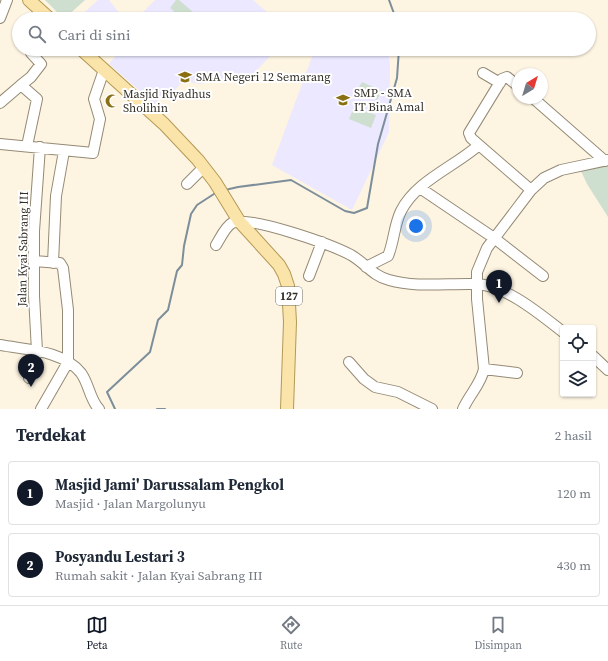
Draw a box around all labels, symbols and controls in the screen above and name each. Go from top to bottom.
search box [12,12,596,56]
icon: search [26,23,48,45]
text: Cari di sini [58,24,130,45]
north arrow [512,68,548,104]
school or university icon: SMA Negeri 12 Semarang [177,69,193,85]
place label: SMA Negeri 12 Semarang [196,69,330,85]
place label: SMP - SMA IT Bina Amal [354,85,424,115]
place label: Masjid Riyadhus Sholihin [123,86,211,116]
school or university icon: SMP - SMA IT Bina Amal [335,92,351,108]
mosque icon: Masjid Riyadhus Sholihin [104,93,120,109]
street label: Jalan Kyai Sabrang III [14,191,32,308]
your location [406,216,426,236]
pin: 1 [486,270,512,303]
road number: 127 [276,287,302,305]
map controls [560,325,596,397]
button: locate [560,325,596,361]
pin: 2 [18,354,44,387]
button: layers [560,361,596,397]
text: Terdekat [16,423,86,447]
text: 2 hasil [555,427,592,444]
text: Masjid Jami' Darussalam Pengkol [55,474,284,495]
text: 1 [26,485,34,502]
text: 120 m [557,485,591,502]
text: Masjid · Jalan Margolunyu [55,495,206,512]
text: Posyandu Lestari 3 [55,546,185,567]
text: 2 [26,557,34,574]
text: 430 m [557,557,591,574]
text: Rumah sakit · Jalan Kyai Sabrang III [55,567,263,584]
tab: Peta [86,614,108,653]
tab: Rute [280,614,303,653]
tab: Disimpan [474,614,522,653]

